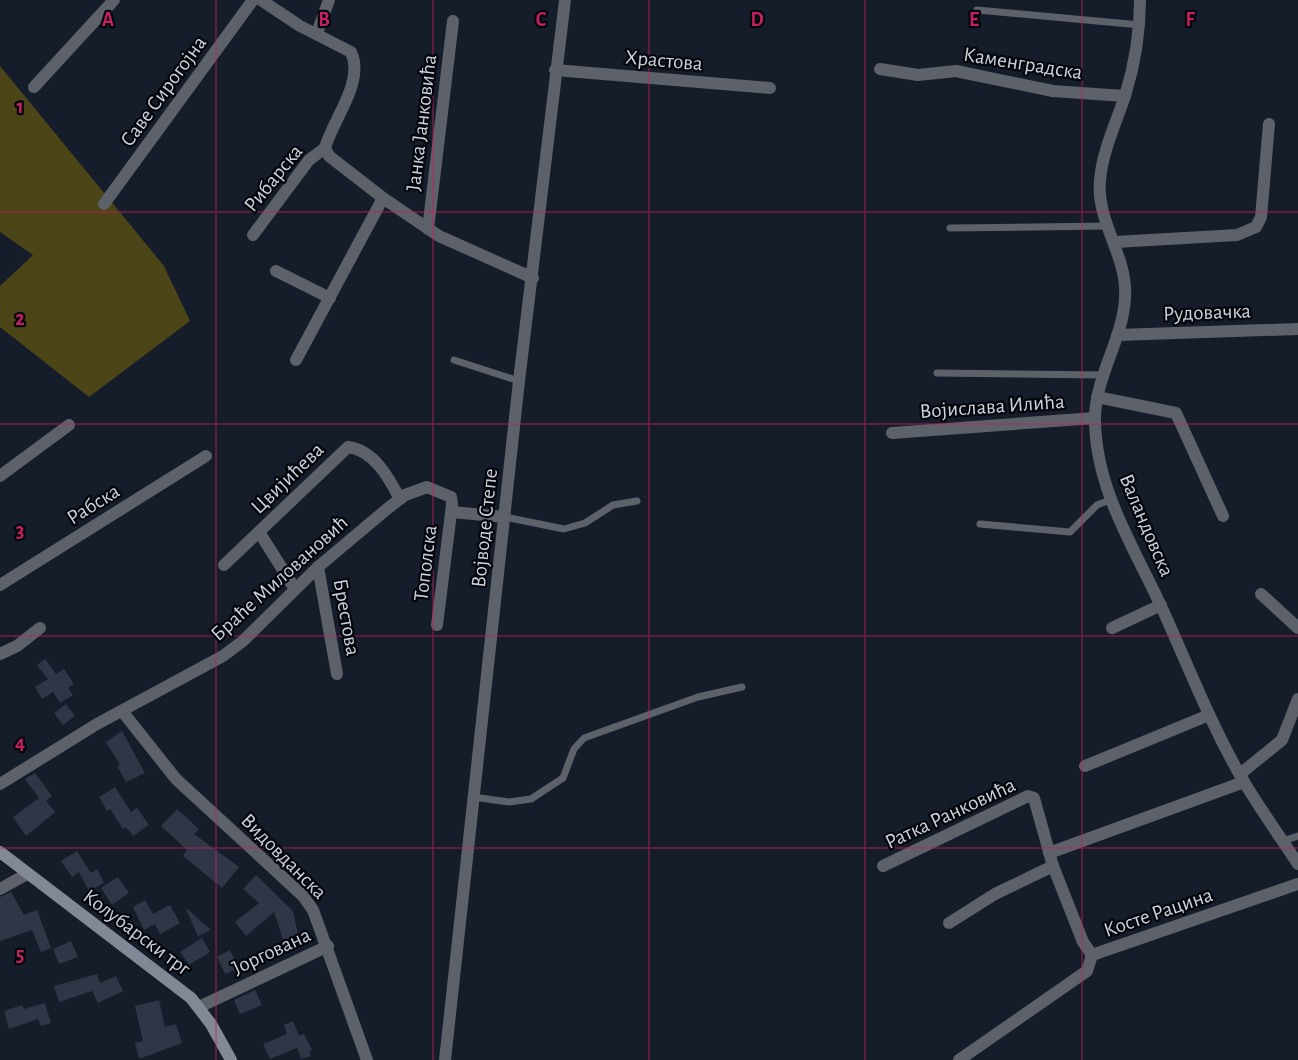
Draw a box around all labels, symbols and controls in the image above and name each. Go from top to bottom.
text: A [102,10,114,30]
text: B [318,10,330,30]
text: C [536,10,547,30]
text: D [750,10,764,30]
text: E [969,10,979,30]
text: F [1185,10,1195,30]
street label: Саве Сирогојна [116,32,211,150]
street label: Каменградска [962,44,1084,83]
street label: Храстова [624,47,704,74]
street label: Јанка Јанковића [403,53,440,193]
text: 1 [16,97,24,117]
street label: Рибарска [240,140,307,216]
street label: Рудовачка [1163,300,1252,325]
text: 2 [15,309,25,329]
street label: Војислава Илића [919,391,1066,422]
street label: Цвијићева [247,439,328,518]
street label: Војводе Степе [468,467,501,589]
street label: Валандовска [1116,471,1178,580]
street label: Рабска [63,480,124,529]
street label: Браће Миловановић [207,512,352,645]
text: 3 [16,521,24,541]
street label: Тополска [410,524,441,602]
street label: Брестова [329,577,364,657]
text: 4 [15,733,25,753]
street label: Ратка Ранковића [882,774,1019,853]
street label: Видовданска [237,810,331,903]
street label: Косте Рацина [1101,884,1216,941]
street label: Колубарски трг [79,885,195,980]
street label: Јоргована [228,924,314,979]
text: 5 [16,945,24,965]

